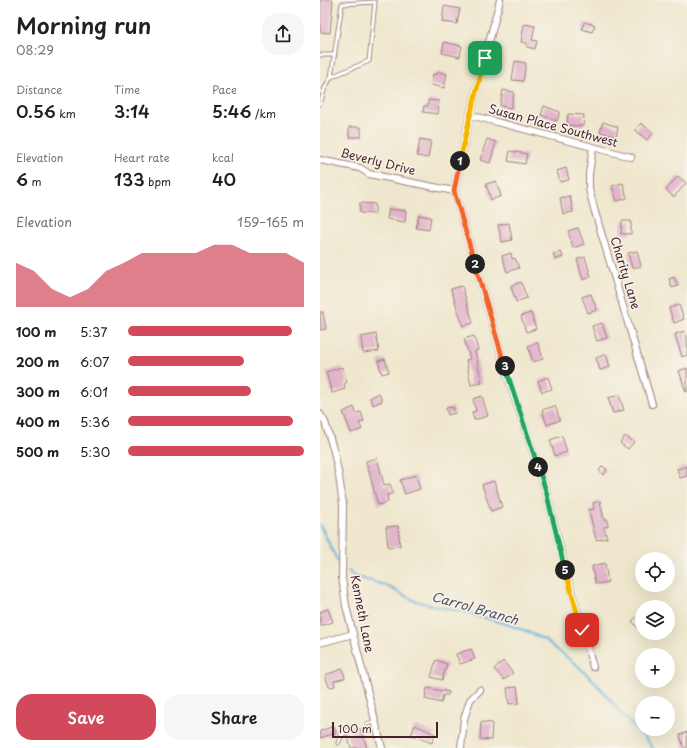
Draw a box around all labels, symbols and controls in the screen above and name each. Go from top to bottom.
text: Morning run [16,8,151,41]
button: share [262,13,304,55]
text: 08:29 [16,40,54,59]
pin [468,41,502,75]
icon: arrive [474,47,496,69]
text: Distance [16,81,62,98]
text: Time [114,81,140,98]
text: Pace [212,81,237,98]
text: 0.56 [16,98,56,124]
text: 3:14 [114,98,150,124]
text: 5:46 [212,98,251,124]
street label: Susan Place Southwest [486,99,620,151]
text: km [56,105,76,122]
text: /km [251,105,276,122]
street label: Beverly Drive [339,143,418,179]
text: Elevation [16,149,63,166]
text: Heart rate [114,149,170,166]
text: kcal [212,149,234,166]
pin: 1 [450,151,470,171]
text: 1 [457,152,463,169]
text: 6 [16,166,28,192]
text: 133 [114,166,145,192]
text: 40 [212,166,236,192]
text: m [28,173,42,190]
text: bpm [145,173,171,190]
text: Elevation [16,212,72,231]
text: 159–165 m [237,212,304,231]
street label: Charity Lane [606,234,646,311]
pin: 2 [465,254,485,274]
text: 2 [471,255,479,272]
text: 100 m [16,322,57,341]
text: 5:37 [80,322,107,341]
text: 200 m [16,352,60,371]
text: 6:07 [80,352,109,371]
pin: 3 [495,356,515,376]
text: 3 [501,357,509,374]
text: 300 m [16,382,60,401]
text: 6:01 [80,382,108,401]
text: 400 m [16,412,60,431]
text: 5:36 [80,412,110,431]
text: 500 m [16,442,59,461]
text: 5:30 [80,442,110,461]
pin: 4 [528,457,548,477]
text: 4 [534,458,542,475]
map controls [635,552,675,736]
button: locate [635,552,675,592]
pin: 5 [555,560,575,580]
text: 5 [561,561,569,578]
street label: Kenneth Lane [347,573,379,654]
water label: Carrol Branch [430,586,521,629]
button: layers [635,600,675,640]
pin [565,613,599,647]
icon: check [571,619,593,641]
button: + [635,648,675,688]
button: Save [16,694,156,740]
button: Share [164,694,304,740]
button: − [635,696,675,736]
scale bar [332,720,438,739]
text: 100 m [338,720,372,737]

